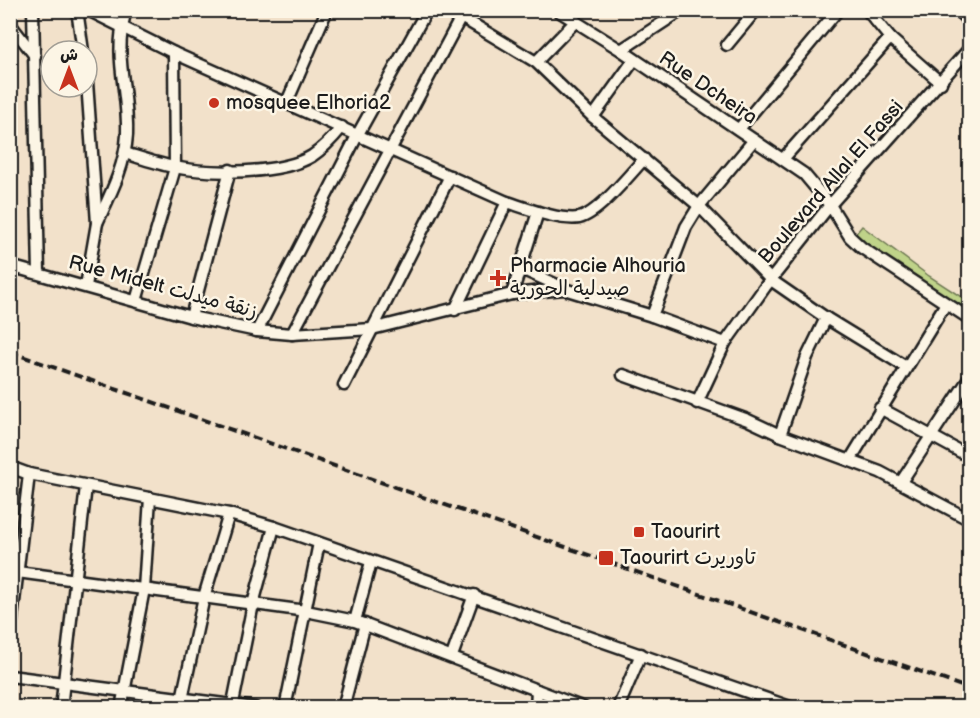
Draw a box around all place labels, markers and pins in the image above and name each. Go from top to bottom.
place label: mosquee Elhoria2 [226,91,391,115]
marker: mosquee Elhoria2 [207,96,221,110]
place label: Pharmacie Alhouria صيدلية الحورية [510,254,686,301]
marker: Pharmacie Alhouria صيدلية الحورية [491,271,505,285]
place label: Taourirt [651,520,720,544]
marker: Taourirt [632,525,646,539]
place label: Taourirt تاوريرت [620,546,756,570]
marker: Taourirt تاوريرت [597,549,615,567]

